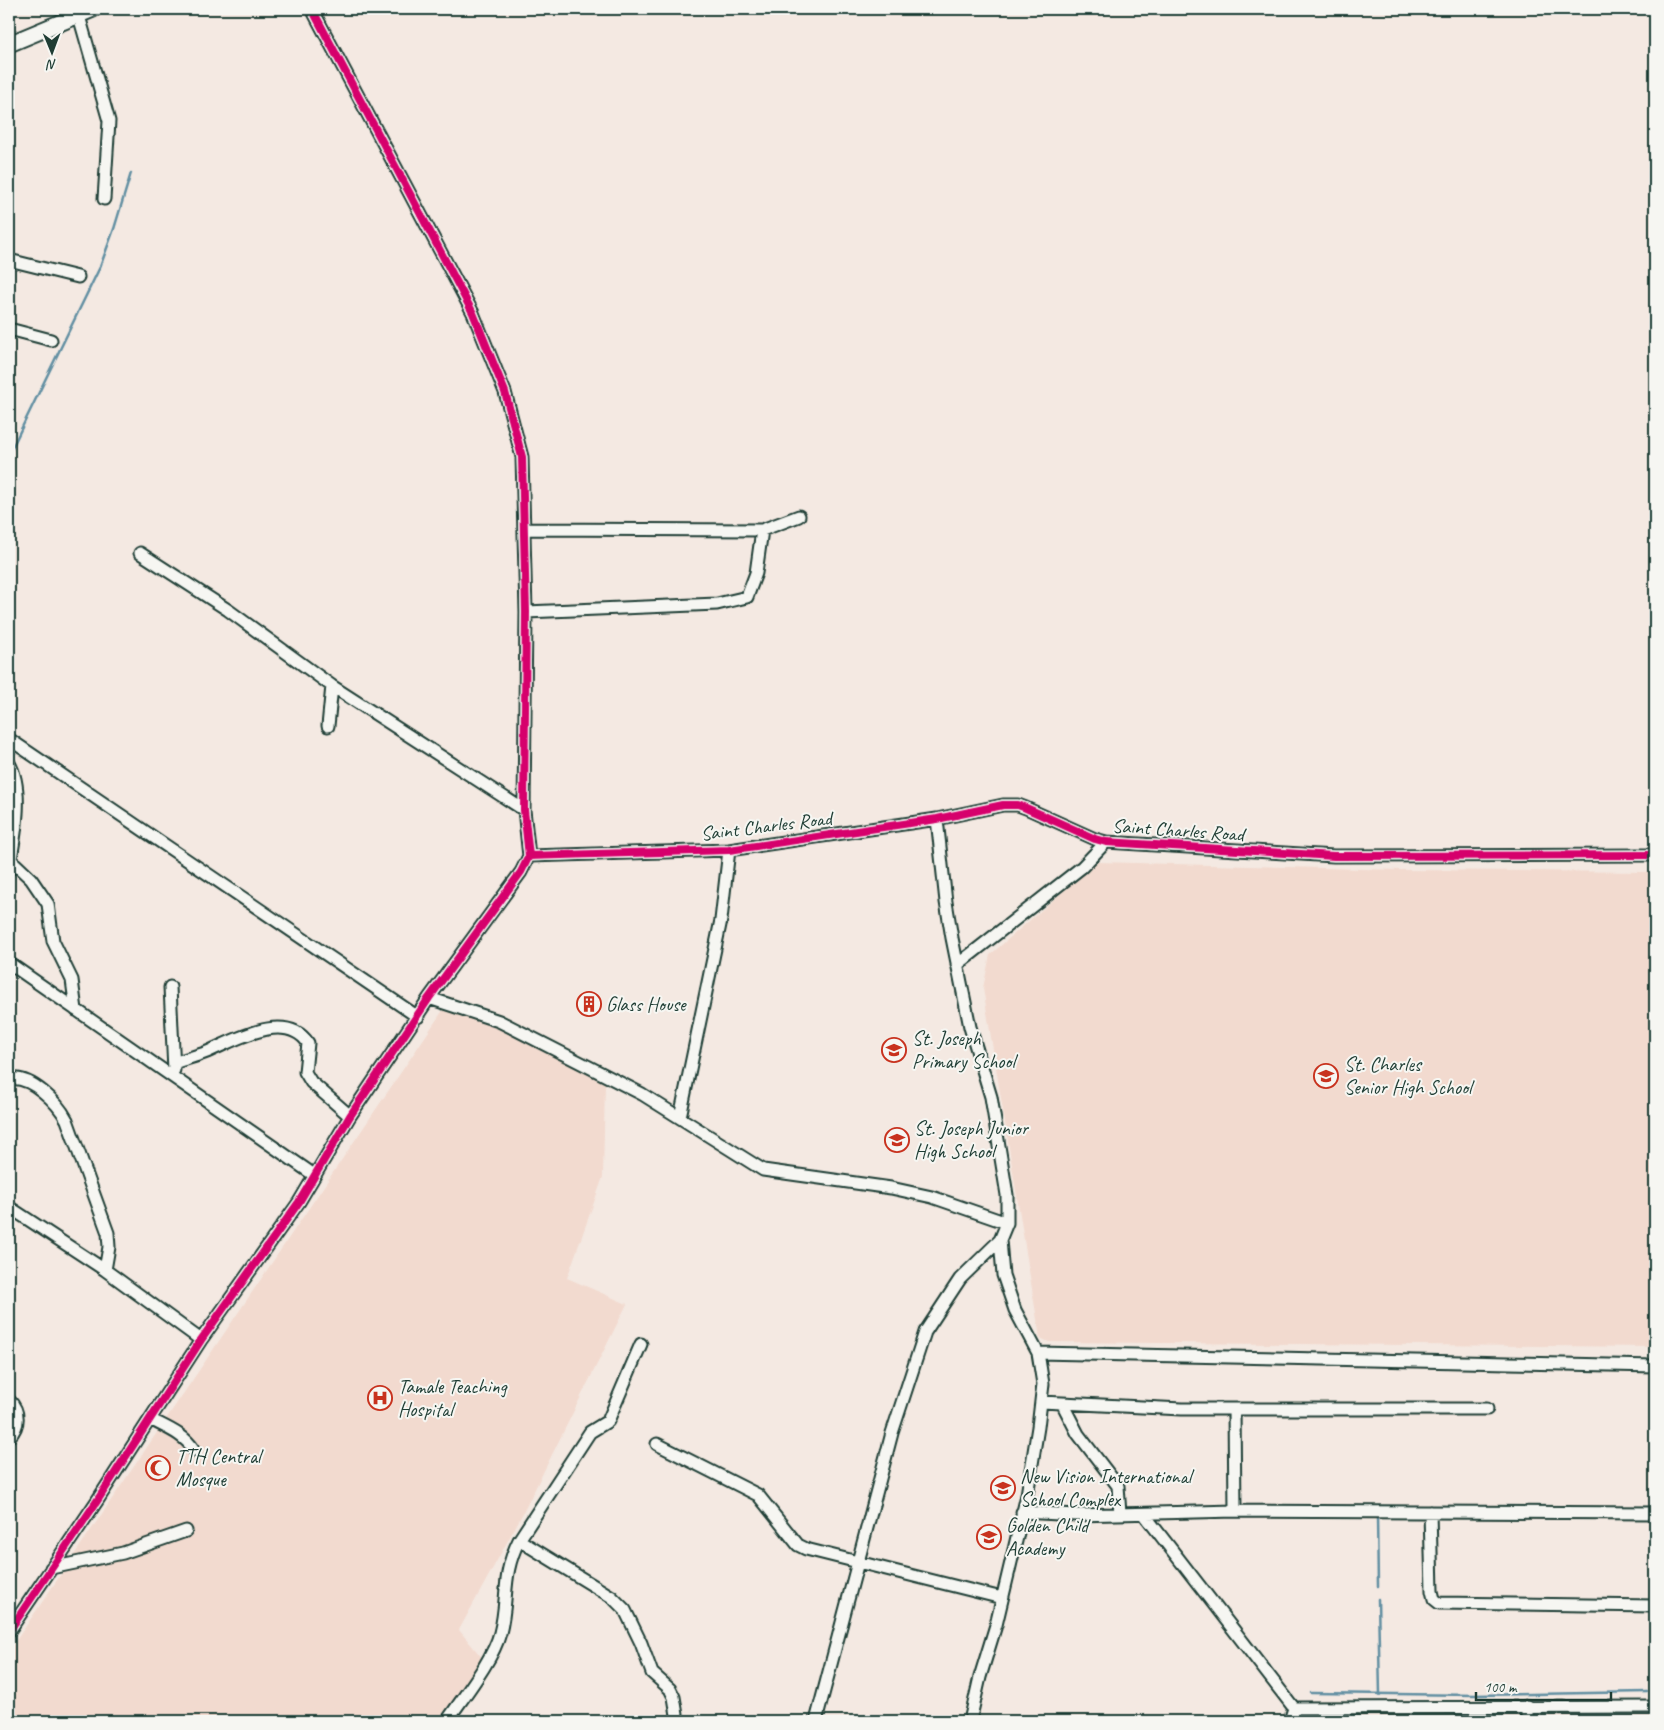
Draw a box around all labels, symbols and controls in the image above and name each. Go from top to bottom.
north arrow [28,28,78,78]
text: N [45,56,57,73]
street label: Saint Charles Road [699,805,836,846]
street label: Saint Charles Road [1111,813,1248,847]
building icon: Glass House [576,991,602,1017]
place label: Glass House [606,992,687,1017]
place label: St. Joseph Primary School [912,1026,1018,1074]
school or university icon: St. Joseph Primary School [881,1037,907,1063]
place label: St. Charles Senior High School [1344,1052,1475,1100]
school or university icon: St. Charles Senior High School [1313,1063,1339,1089]
place label: St. Joseph Junior High School [914,1116,1030,1164]
school or university icon: St. Joseph Junior High School [884,1127,910,1153]
place label: Tamale Teaching Hospital [398,1374,508,1422]
hospital icon: Tamale Teaching Hospital [367,1385,393,1411]
place label: TTH Central Mosque [176,1444,264,1492]
mosque icon: TTH Central Mosque [145,1455,171,1481]
place label: New Vision International School Complex [1020,1464,1195,1512]
school or university icon: New Vision International School Complex [990,1475,1016,1501]
place label: Golden Child Academy [1006,1513,1091,1561]
school or university icon: Golden Child Academy [976,1524,1002,1550]
scale bar [1476,1670,1612,1702]
text: 100 m [1484,1678,1518,1697]

